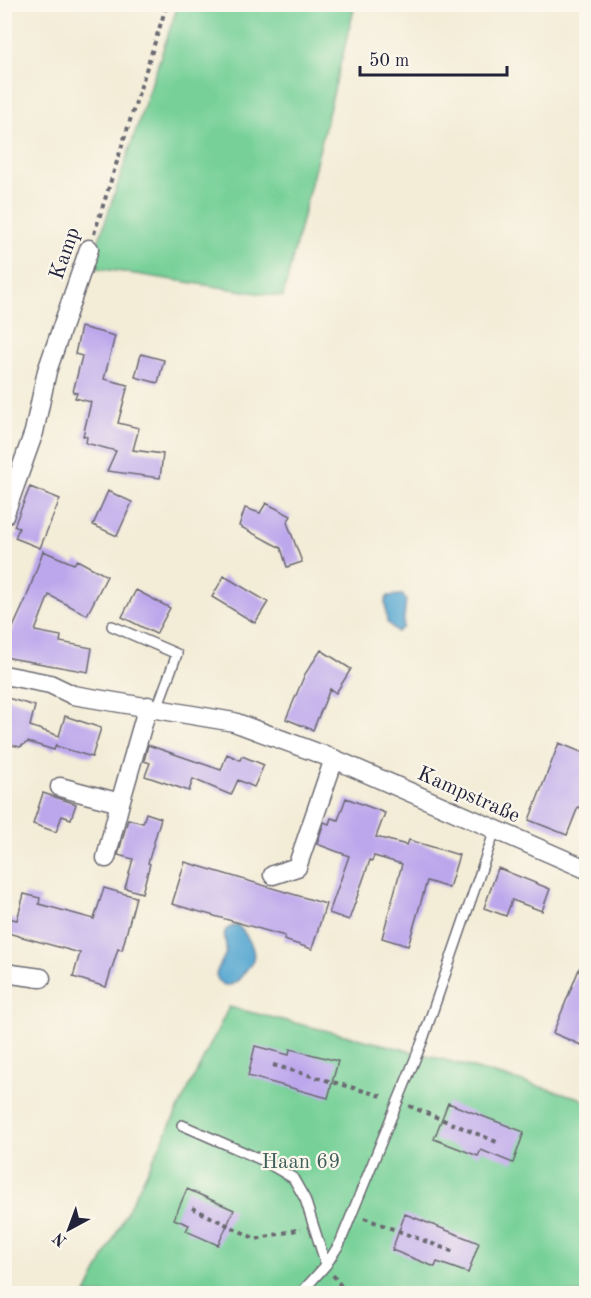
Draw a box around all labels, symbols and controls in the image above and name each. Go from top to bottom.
scale bar [360,39,507,77]
text: 50 m [369,52,409,70]
street label: Kamp [47,225,84,282]
street label: Kampstraße [414,763,523,827]
park label: Haan 69 [262,1152,340,1173]
north arrow [39,1199,99,1259]
text: N [50,1228,70,1249]

